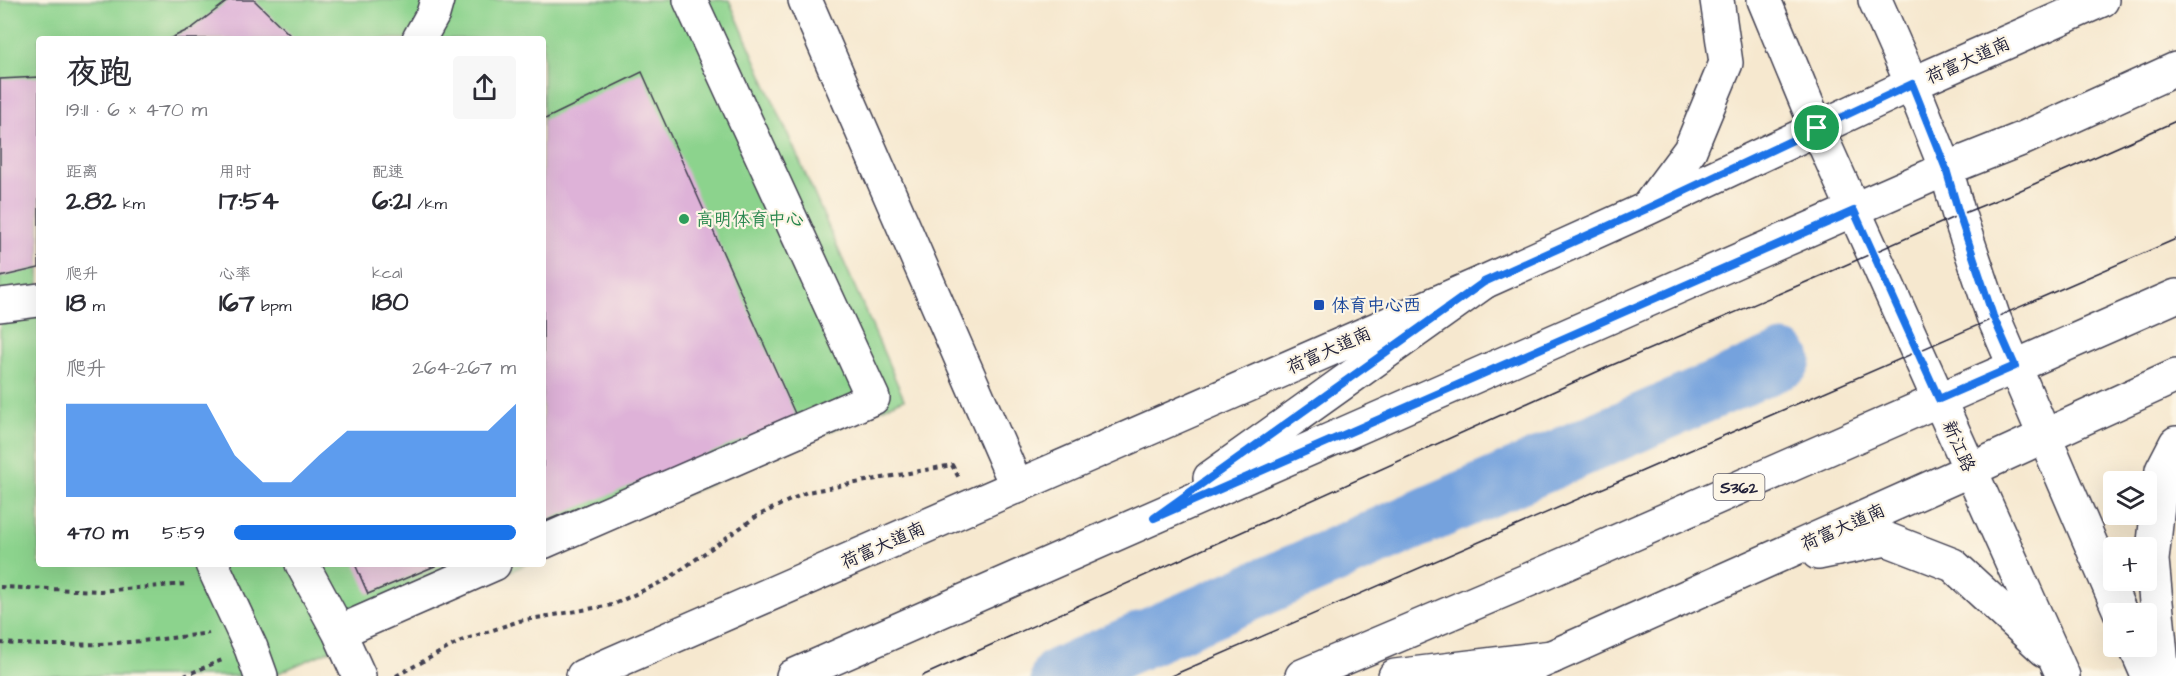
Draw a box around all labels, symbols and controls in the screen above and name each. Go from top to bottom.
street label: 荷富大道南 [1922,31,2014,90]
text: 夜跑 [66,50,132,96]
button: share [453,56,516,119]
text: 19:11 · 6 × 470 m [66,96,207,124]
pin [1791,102,1842,153]
icon: arrive [1800,111,1833,144]
text: 距离 [66,161,98,183]
text: 用时 [219,161,251,183]
text: 配速 [372,161,404,183]
text: 2.82 [66,183,116,219]
text: 17:54 [219,183,279,219]
text: 6:21 [372,183,411,219]
text: km [116,193,145,215]
text: /km [411,193,447,215]
place label: 高明体育中心 [696,207,804,232]
marker: 高明体育中心 [677,212,691,226]
text: kcal [372,262,403,284]
text: 爬升 [66,263,98,285]
text: 心率 [219,263,251,285]
text: 180 [372,284,409,320]
text: 18 [66,285,86,321]
text: 167 [219,285,255,321]
place label: 体育中心西 [1331,293,1421,318]
text: m [86,295,105,317]
text: bpm [255,295,291,317]
marker: 体育中心西 [1312,298,1326,312]
street label: 荷富大道南 [1283,321,1375,380]
text: 264–267 m [412,354,516,382]
text: 爬升 [66,355,106,383]
street label: 新江路 [1936,416,1981,476]
map controls [2103,471,2157,657]
button: layers [2103,471,2157,525]
road number: S362 [1714,474,1764,500]
street label: 荷富大道南 [1797,498,1889,557]
street label: 荷富大道南 [837,516,929,575]
text: 470 m [66,519,128,547]
text: 5:59 [162,519,205,547]
button: + [2103,537,2157,591]
button: − [2103,603,2157,657]

